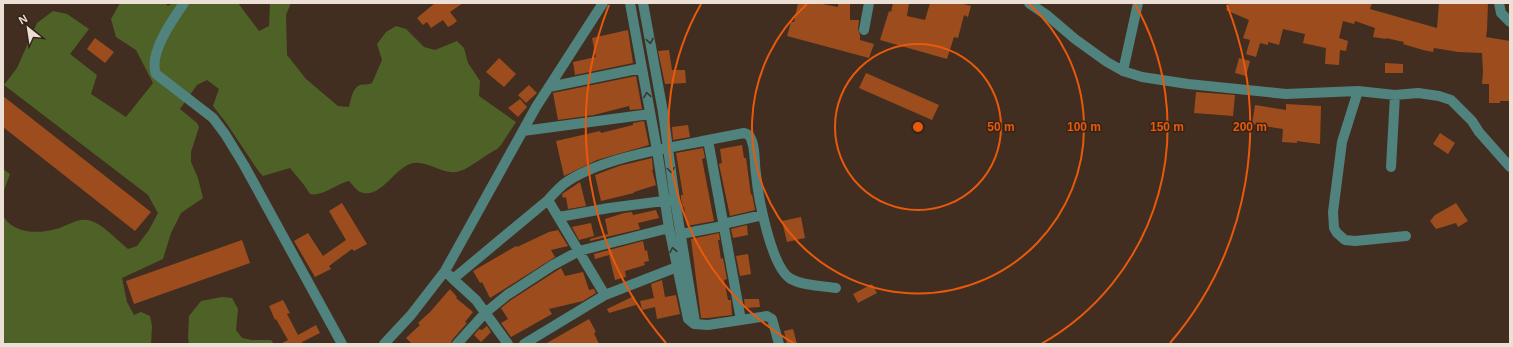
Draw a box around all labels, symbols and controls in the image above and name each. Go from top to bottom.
north arrow [8,8,48,48]
text: N [17,12,29,27]
one-way arrow [645,38,653,44]
one-way arrow [643,92,652,98]
centre of rings [911,120,925,134]
text: 50 m [987,120,1015,134]
text: 100 m [1067,120,1101,134]
text: 150 m [1150,120,1184,134]
text: 200 m [1233,120,1267,134]
one-way arrow [666,167,675,173]
one-way arrow [670,247,678,254]

